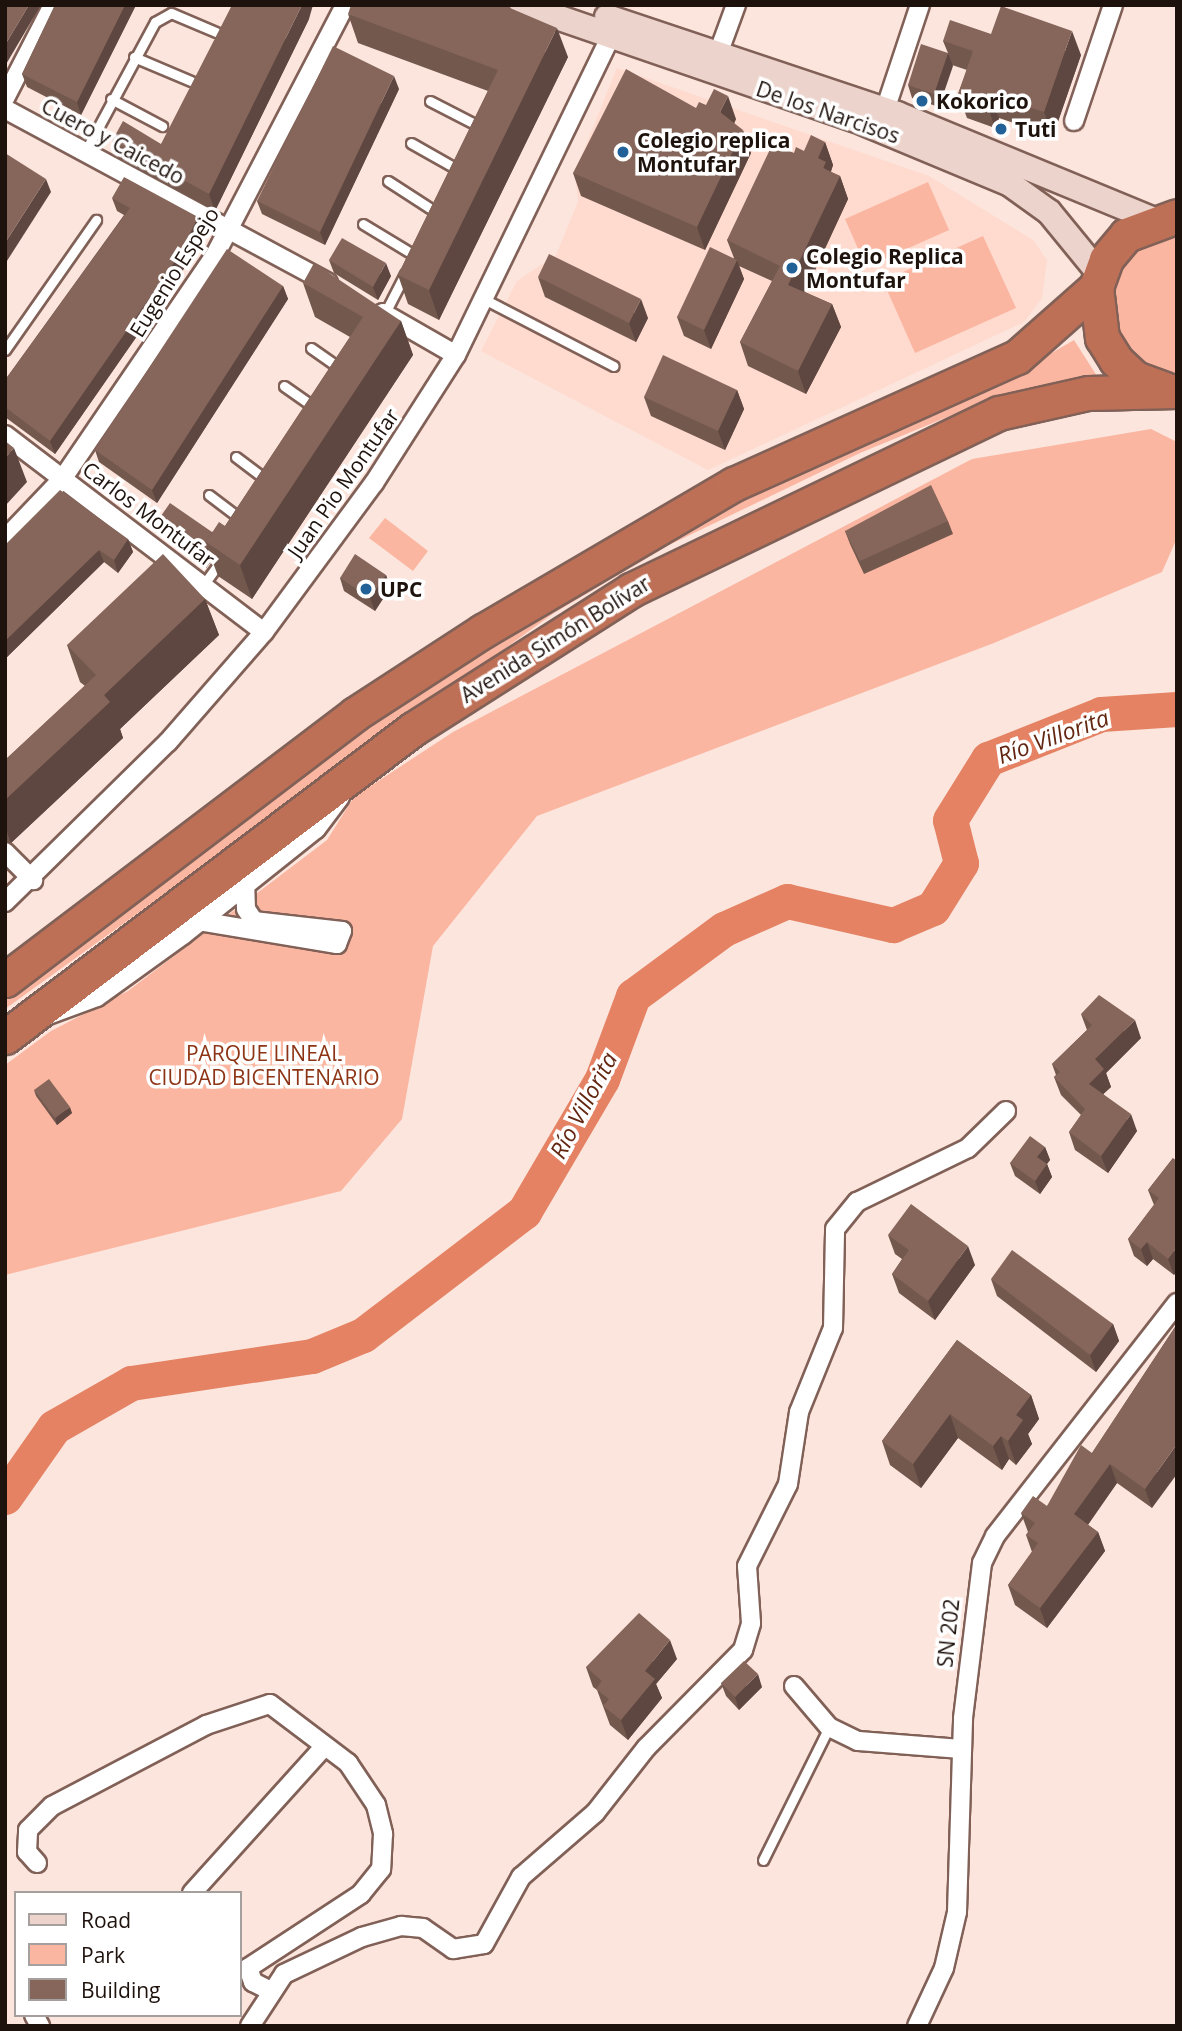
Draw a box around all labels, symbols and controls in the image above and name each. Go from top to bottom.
street label: De los Narcisos [753,76,903,148]
place label: Kokorico [936,88,1029,114]
street label: Cuero y Caicedo [37,93,189,189]
marker: Kokorico [914,93,930,109]
place label: Tuti [1015,116,1056,142]
marker: Tuti [993,121,1009,137]
place label: Colegio replica Montufar [637,127,790,177]
marker: Colegio replica Montufar [615,144,631,160]
street label: Eugenio Espejo [124,202,224,342]
place label: Colegio Replica Montufar [806,243,964,293]
marker: Colegio Replica Montufar [784,260,800,276]
street label: Juan Pio Montufar [282,403,404,563]
street label: Carlos Montufar [78,456,220,572]
street label: Avenida Simón Bolívar [456,570,654,708]
place label: UPC [380,576,422,602]
marker: UPC [358,581,374,597]
water label: Río Villorita [994,703,1112,769]
park label: PARQUE LINEAL CIUDAD BICENTENARIO [148,1040,380,1090]
water label: Río Villorita [543,1047,623,1163]
street label: SN 202 [932,1597,964,1669]
legend [14,1891,242,2017]
text: Road [81,1906,131,1934]
text: Park [81,1941,125,1969]
text: Building [81,1976,160,2004]

